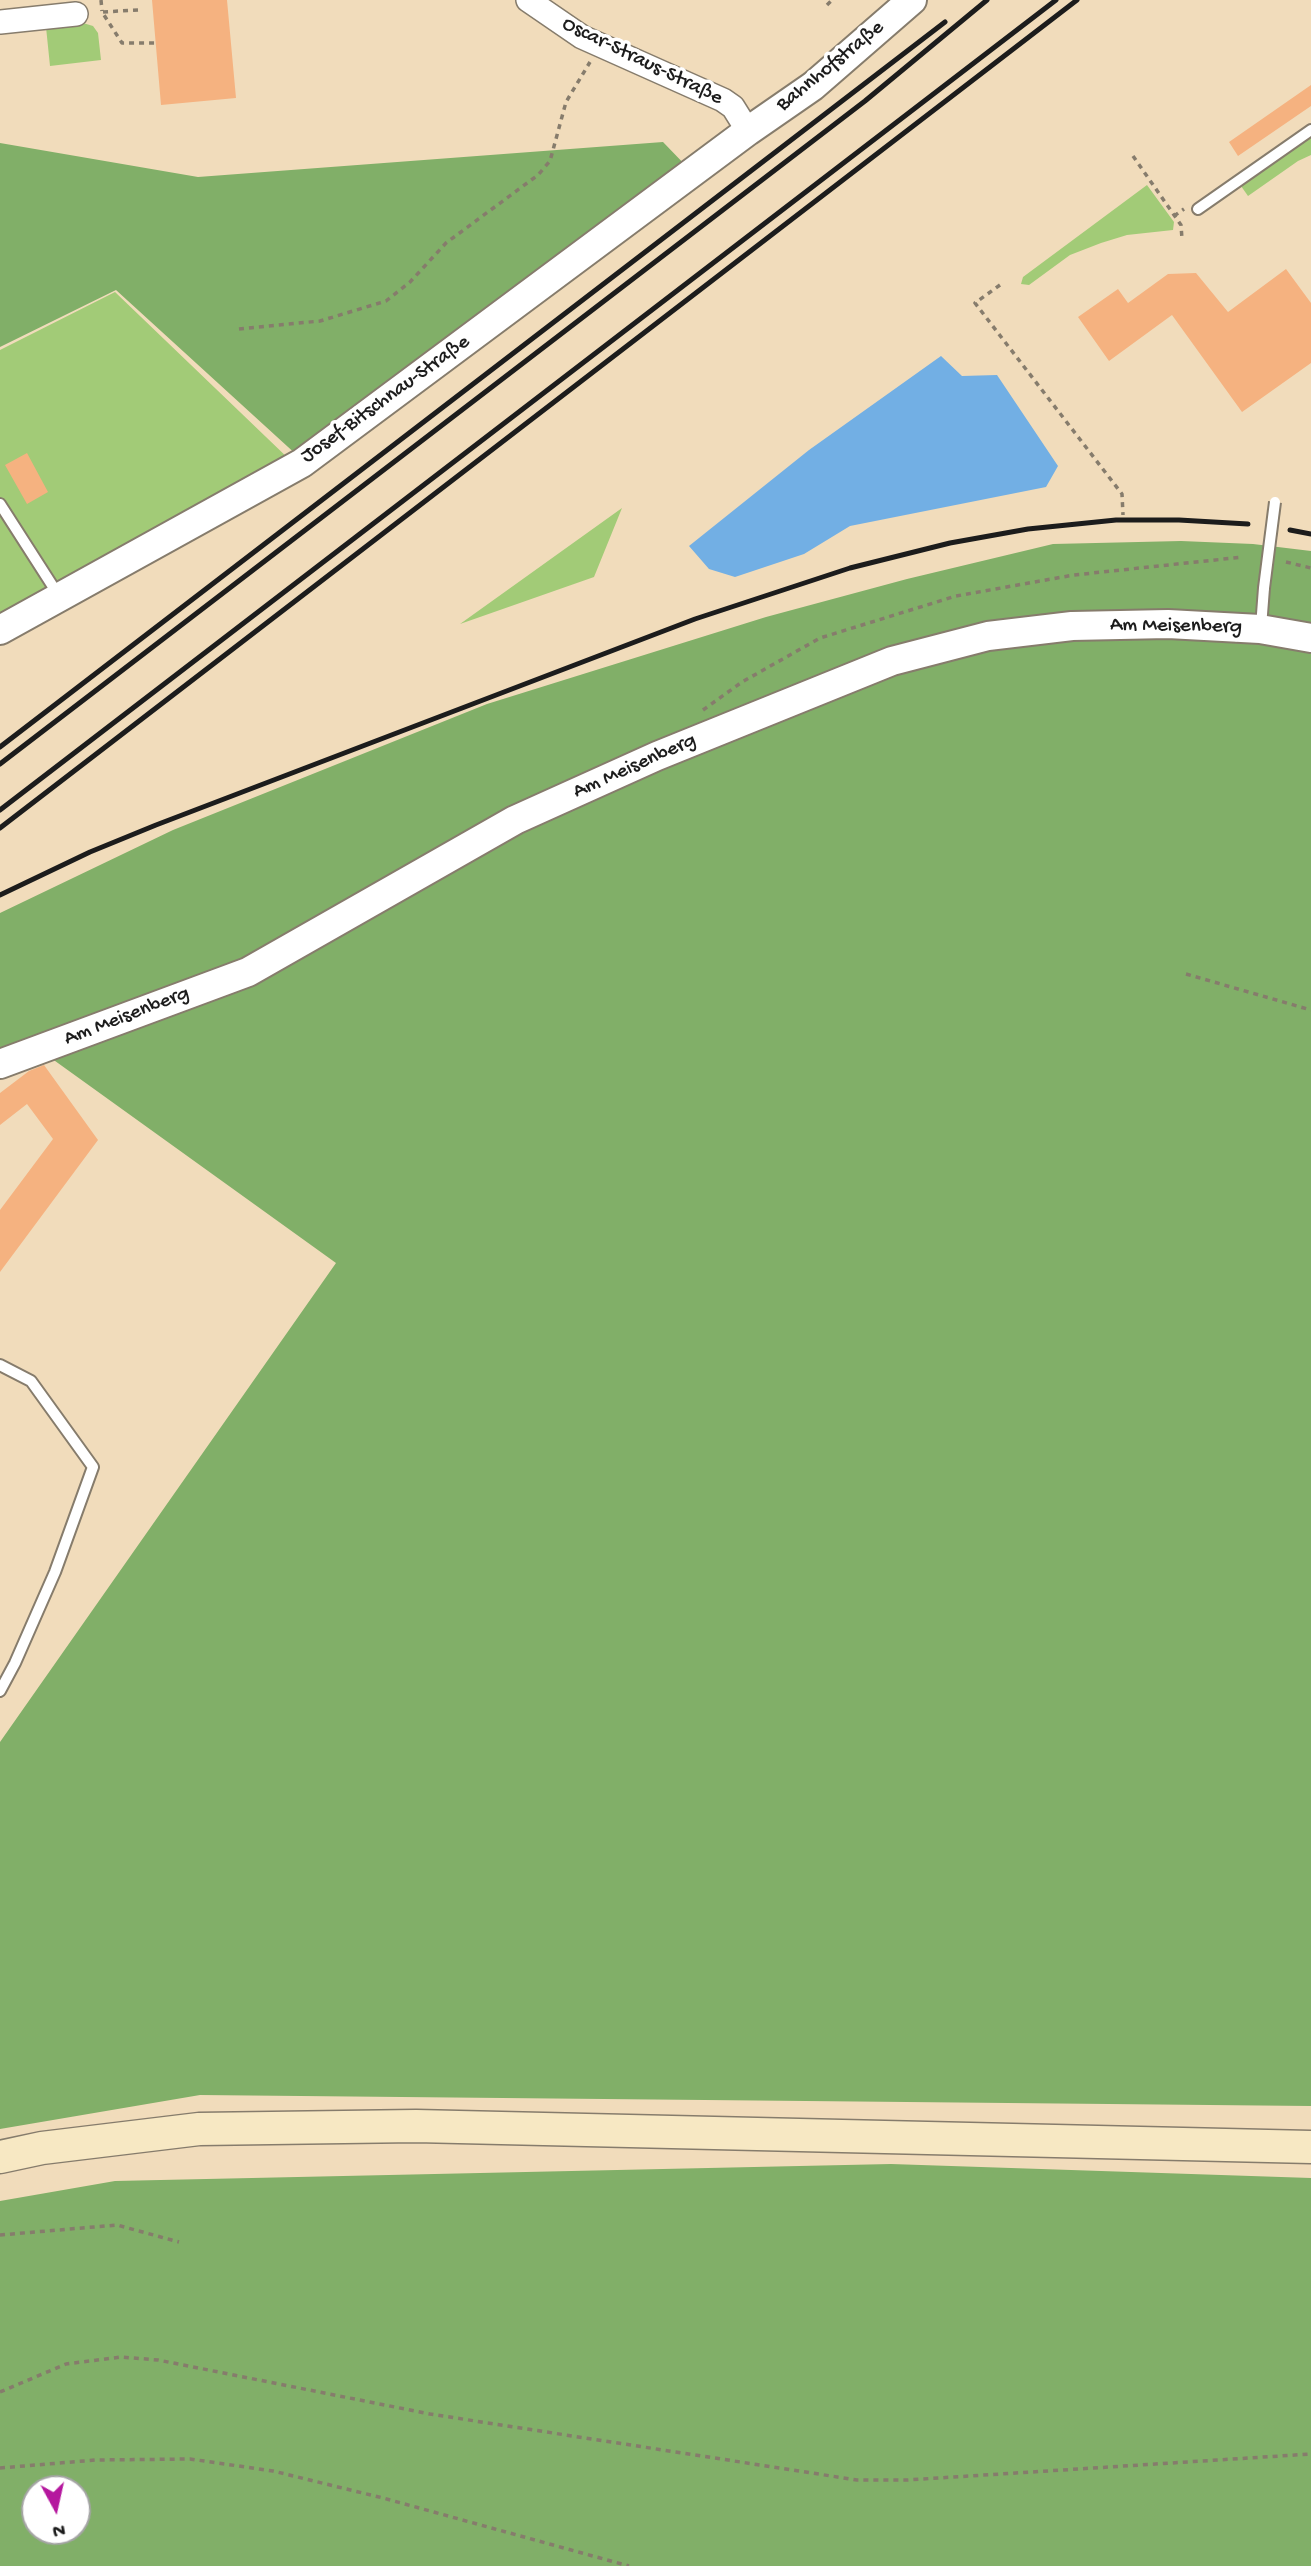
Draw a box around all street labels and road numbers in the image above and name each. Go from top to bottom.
street label: Oscar-Straus-Straße [557,12,727,112]
street label: Bahnhofstraße [772,16,890,118]
street label: Josef-Bitschnau-Straße [297,330,475,470]
street label: Am Meisenberg [1110,613,1242,641]
street label: Am Meisenberg [570,729,700,805]
street label: Am Meisenberg [61,982,193,1052]

